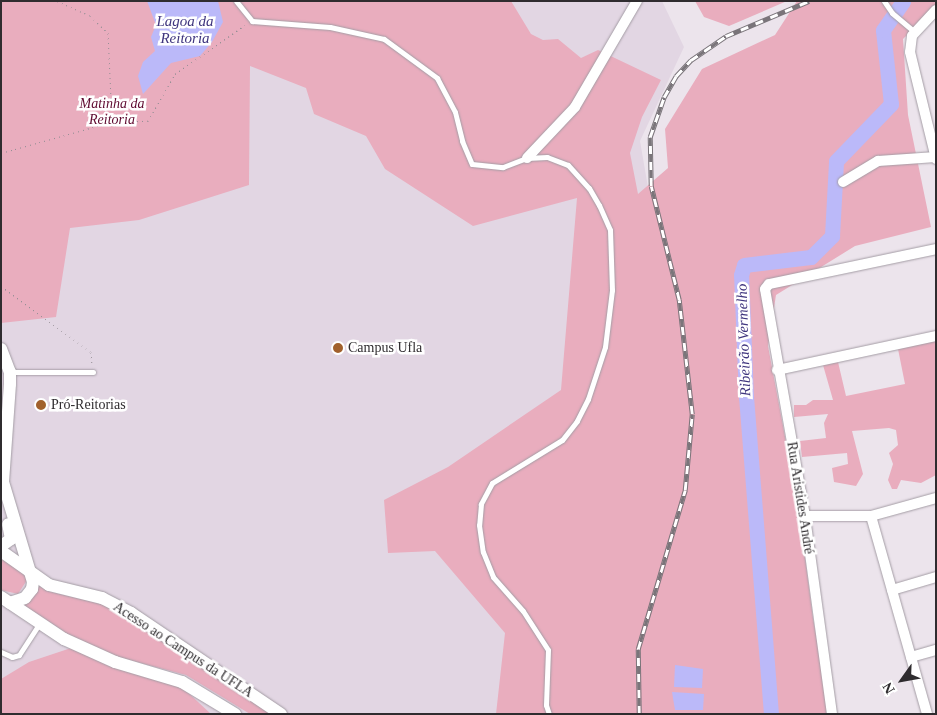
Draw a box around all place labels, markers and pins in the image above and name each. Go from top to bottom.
place label: Campus Ufla [348,340,422,356]
marker: Campus Ufla [332,342,344,354]
place label: Pró-Reitorias [51,397,126,413]
marker: Pró-Reitorias [35,399,47,411]

